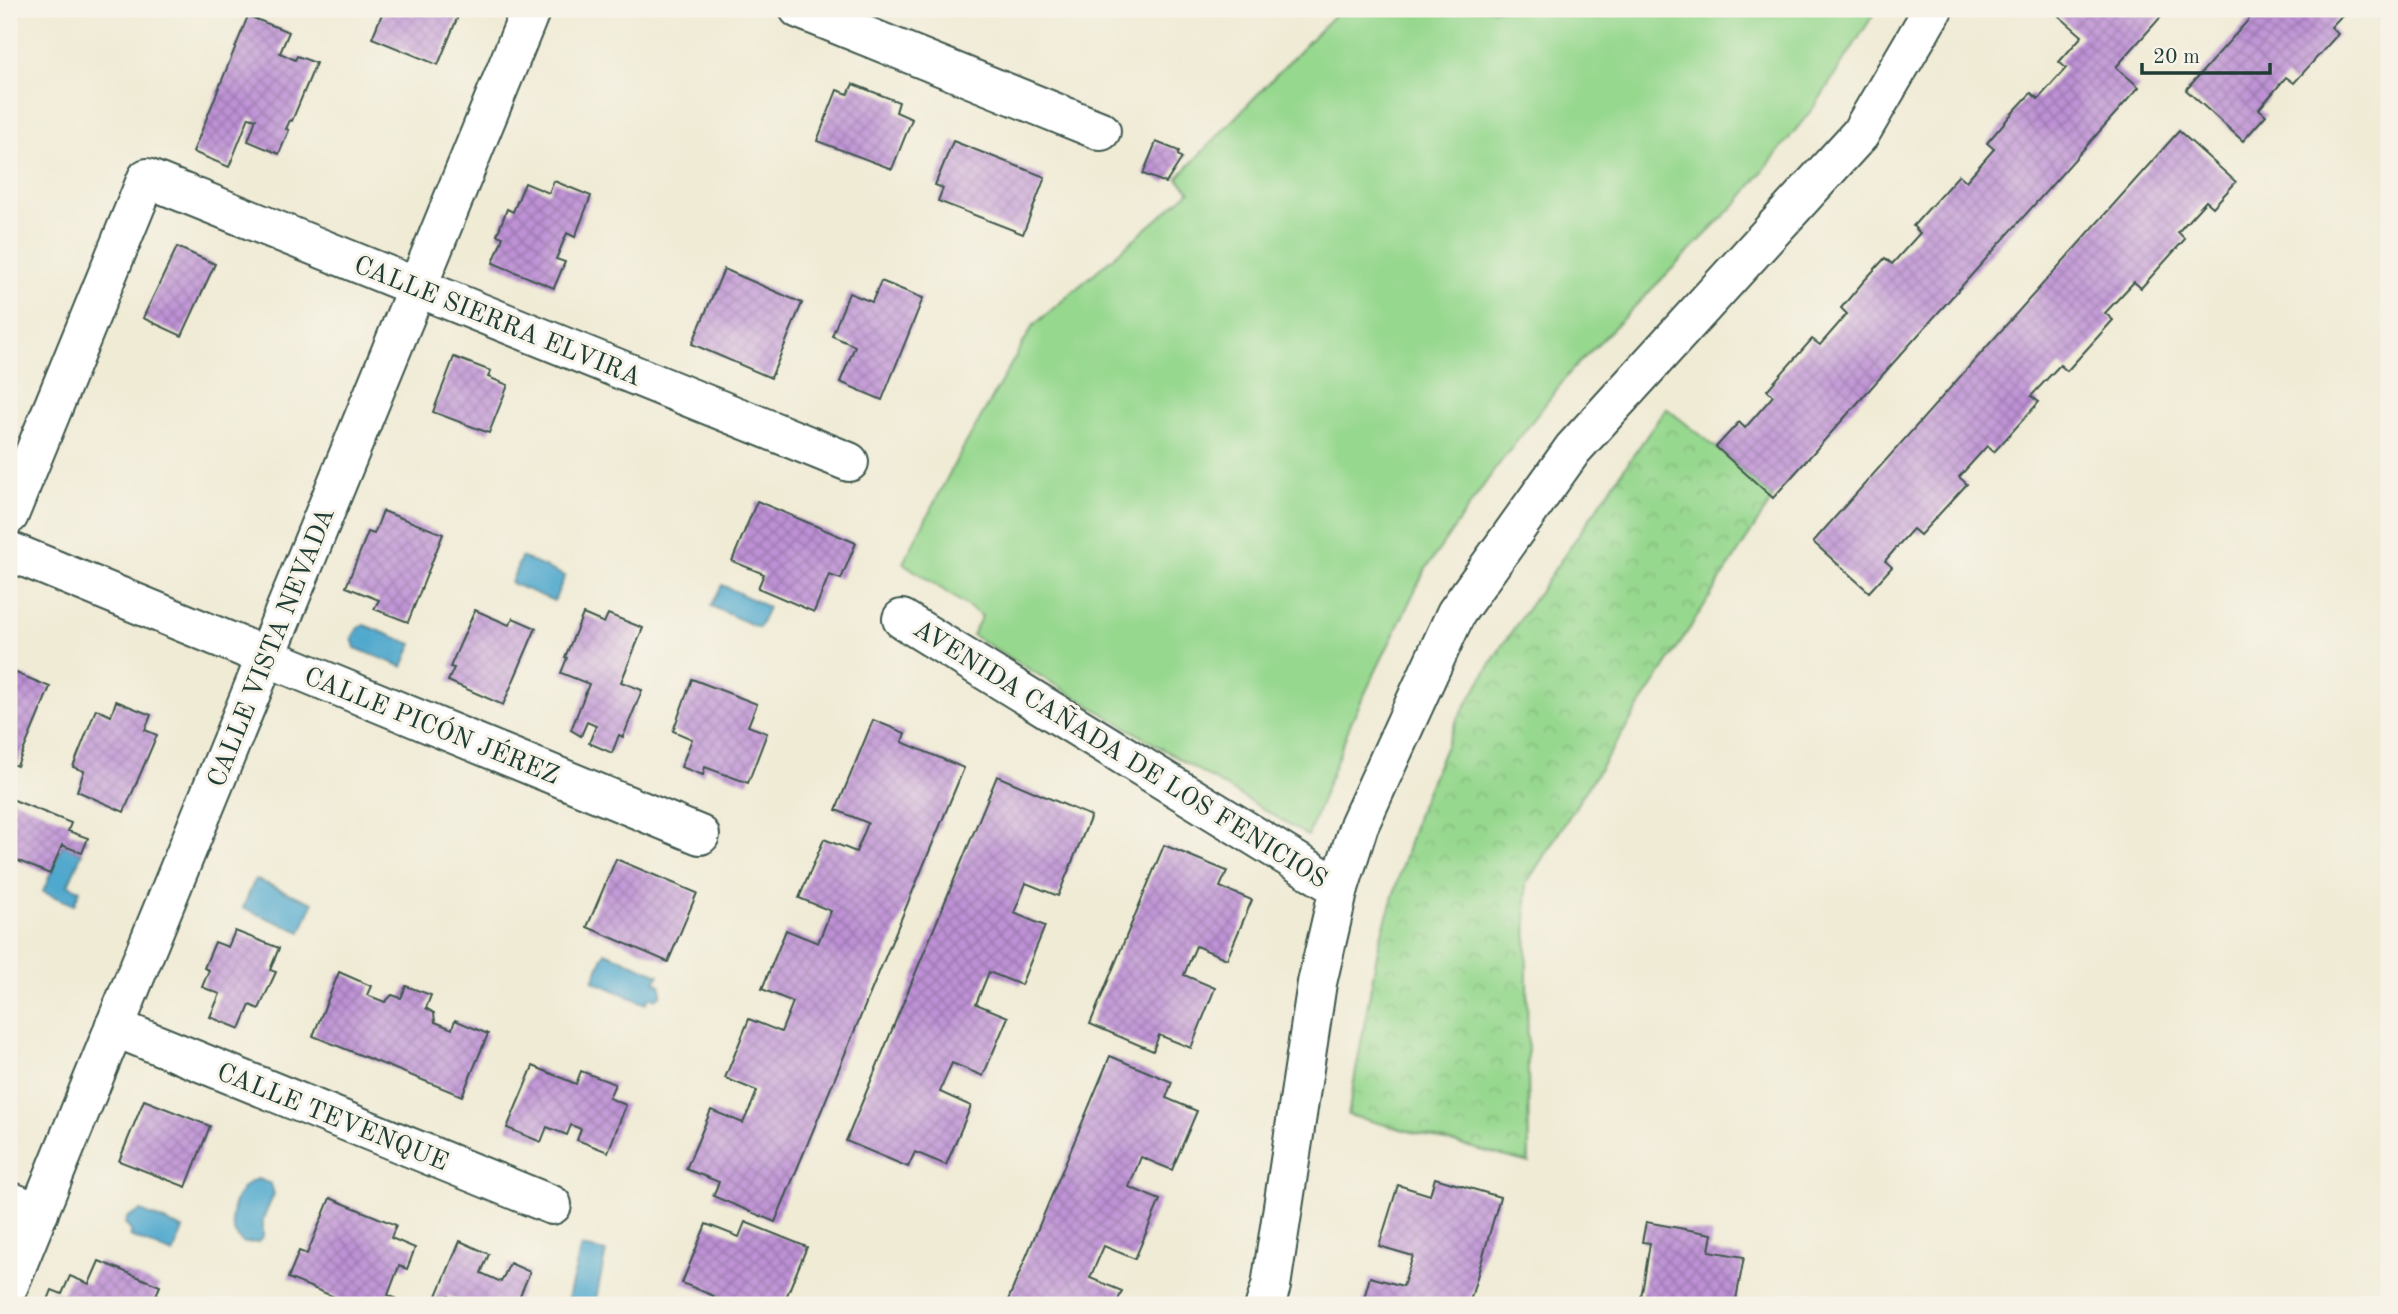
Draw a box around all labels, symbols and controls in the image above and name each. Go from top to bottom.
scale bar [2142,32,2270,76]
text: 20 m [2153,47,2200,68]
street label: CALLE SIERRA ELVIRA [350,252,645,392]
street label: CALLE VISTA NEVADA [204,504,340,791]
street label: AVENIDA CAÑADA DE LOS FENICIOS [908,612,1334,894]
street label: CALLE PICÓN JÉREZ [300,659,564,790]
street label: CALLE TEVENQUE [213,1060,452,1176]

